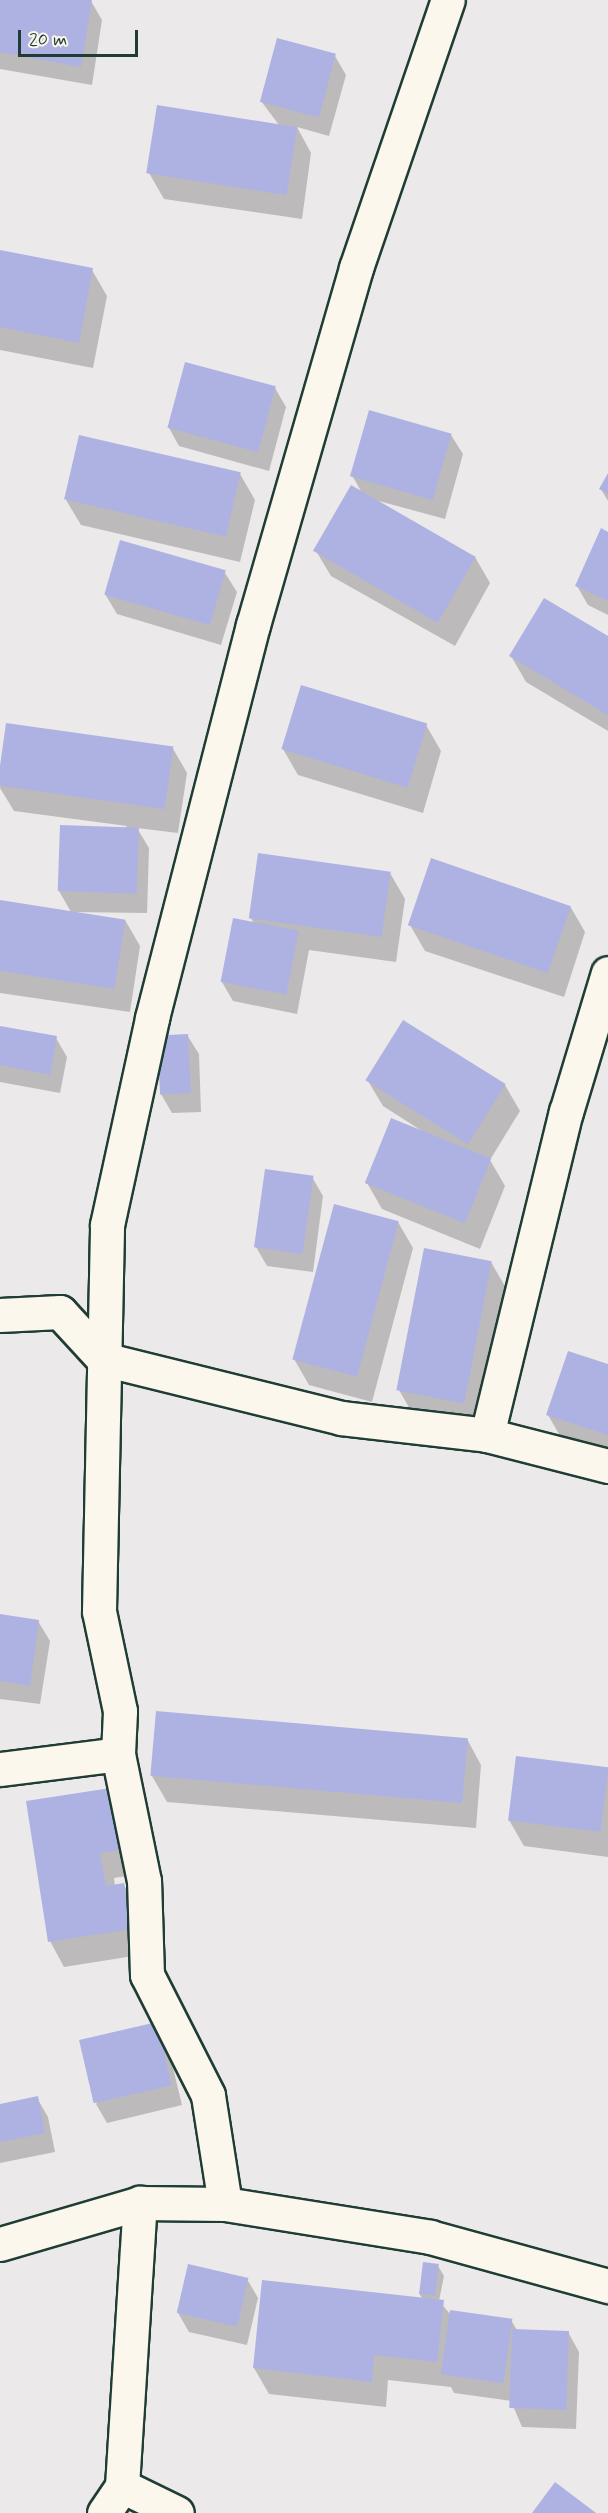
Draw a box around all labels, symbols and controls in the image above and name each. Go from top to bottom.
scale bar [21,18,141,56]
text: 20 m [29,28,67,52]

